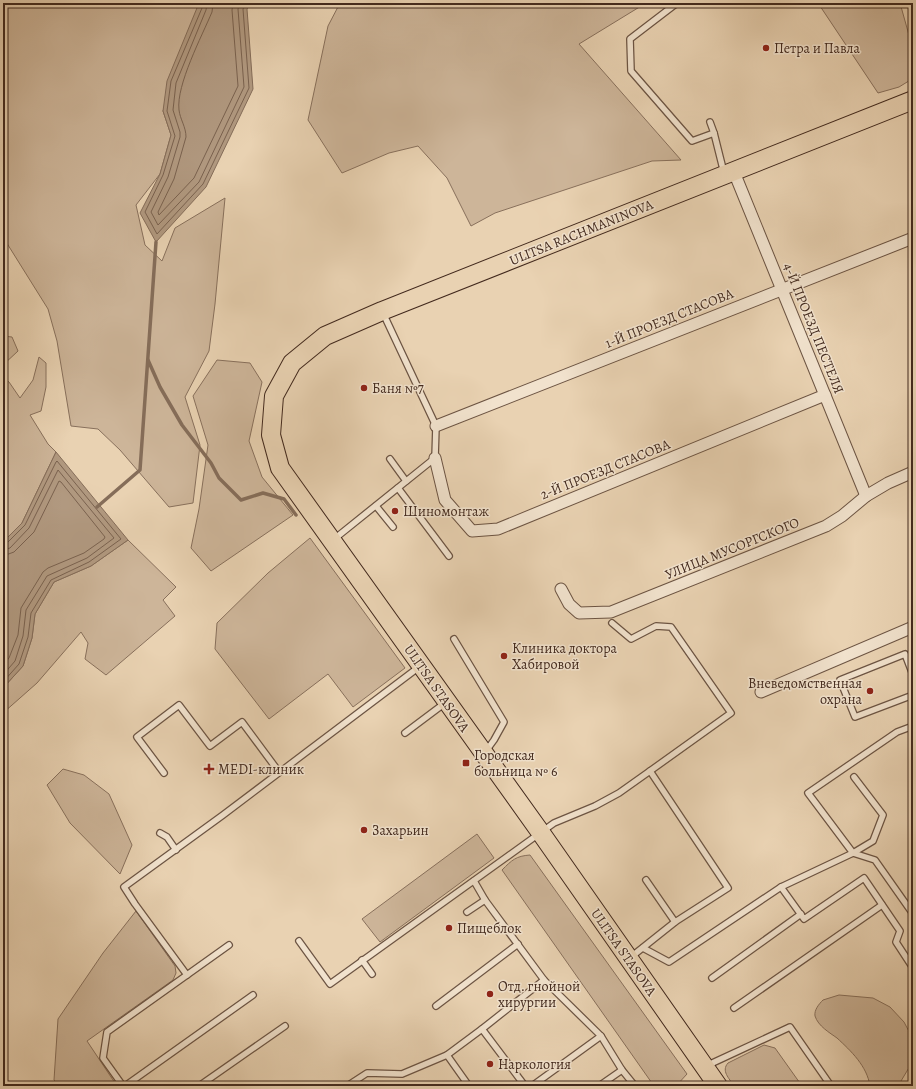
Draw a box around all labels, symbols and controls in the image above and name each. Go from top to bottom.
place label: Петра и Павла [774,39,861,58]
marker: Петра и Павла [761,43,771,53]
street label: ULITSA RACHMANINOVA [506,195,657,270]
street label: 4-Й ПРОЕЗД ПЕСТЕЛЯ [779,260,848,396]
street label: 1-Й ПРОЕЗД СТАСОВА [602,284,737,353]
place label: Баня №7 [372,379,424,398]
marker: Баня №7 [359,383,369,393]
street label: 2-Й ПРОЕЗД СТАСОВА [537,434,674,504]
place label: Шиномонтаж [403,502,489,521]
marker: Шиномонтаж [390,506,400,516]
street label: УЛИЦА МУСОРГСКОГО [662,513,803,584]
place label: Клиника доктора Хабировой [512,639,618,674]
street label: ULITSA STASOVA [399,641,474,737]
marker: Клиника доктора Хабировой [499,651,509,661]
place label: Вневедомственная охрана [748,674,863,709]
marker: Вневедомственная охрана [865,686,875,696]
place label: Городская больница № 6 [474,746,557,781]
marker: Городская больница № 6 [461,758,471,768]
place label: MEDI-клиник [218,760,304,779]
marker: MEDI-клиник [203,763,215,775]
place label: Захарьин [372,821,429,840]
marker: Захарьин [359,825,369,835]
street label: ULITSA STASOVA [586,905,661,1001]
place label: Пищеблок [457,919,522,938]
marker: Пищеблок [444,923,454,933]
place label: Отд. гнойной хирургии [498,977,580,1012]
marker: Отд. гнойной хирургии [485,989,495,999]
place label: Наркология [498,1055,571,1074]
marker: Наркология [485,1059,495,1069]

